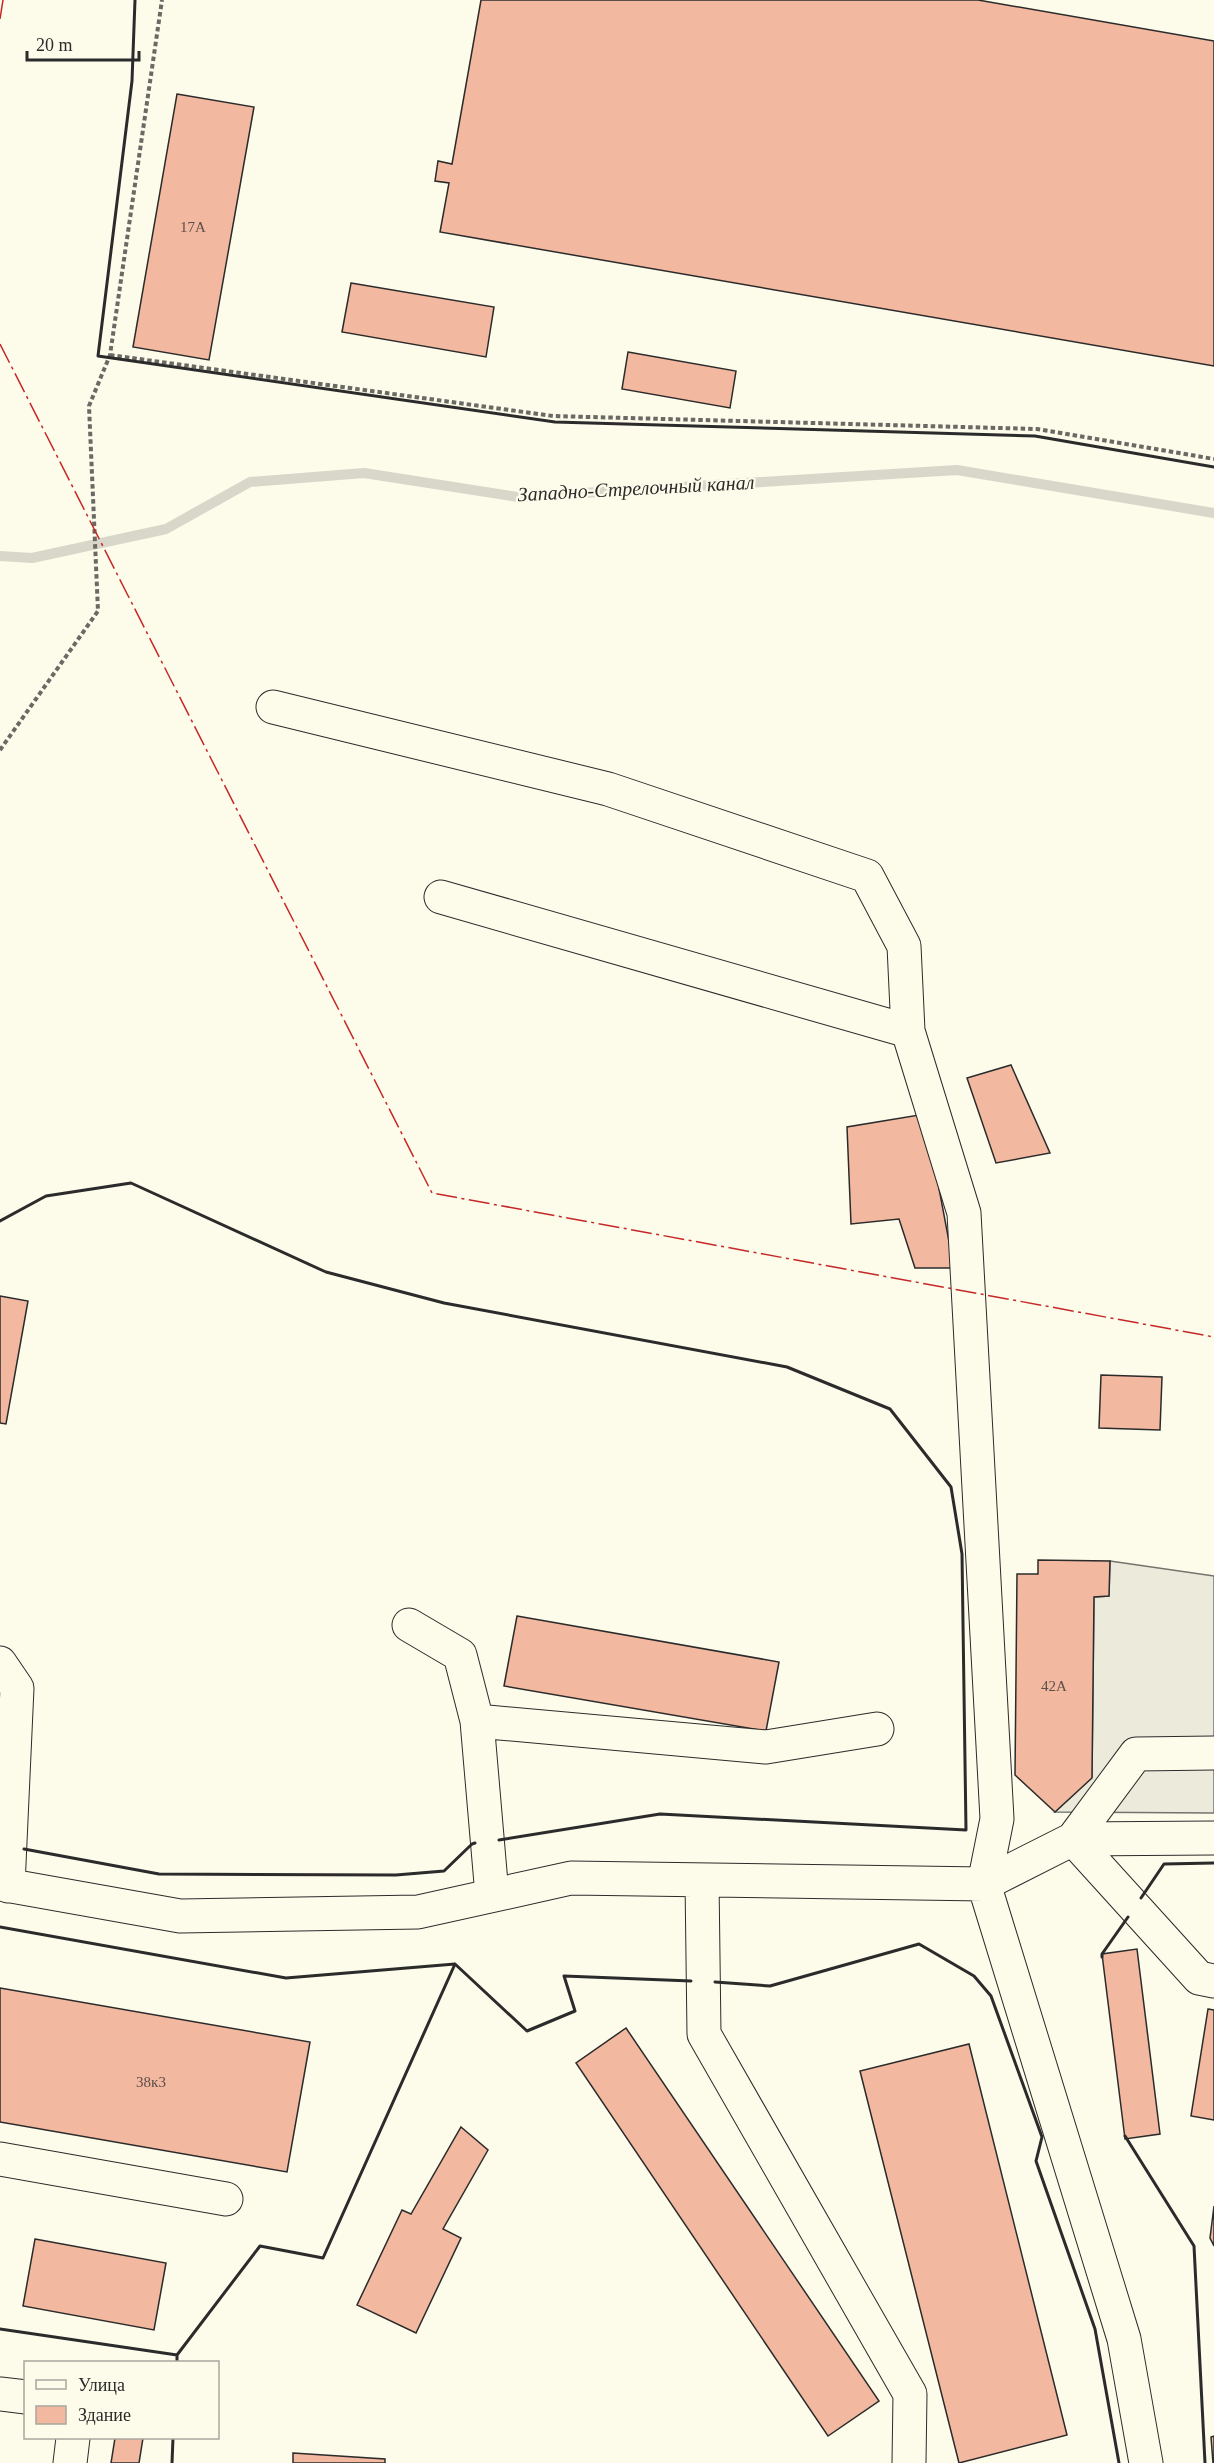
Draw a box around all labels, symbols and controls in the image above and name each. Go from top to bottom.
scale bar [27,24,140,62]
text: 20 m [36,35,73,55]
house number: 17А [180,219,206,235]
water label: Западно-Стрелочный канал [517,471,755,506]
house number: 42А [1041,1678,1067,1694]
house number: 38к3 [136,2074,166,2090]
legend [24,2361,219,2439]
text: Улица [78,2375,125,2395]
text: Здание [78,2405,131,2425]

